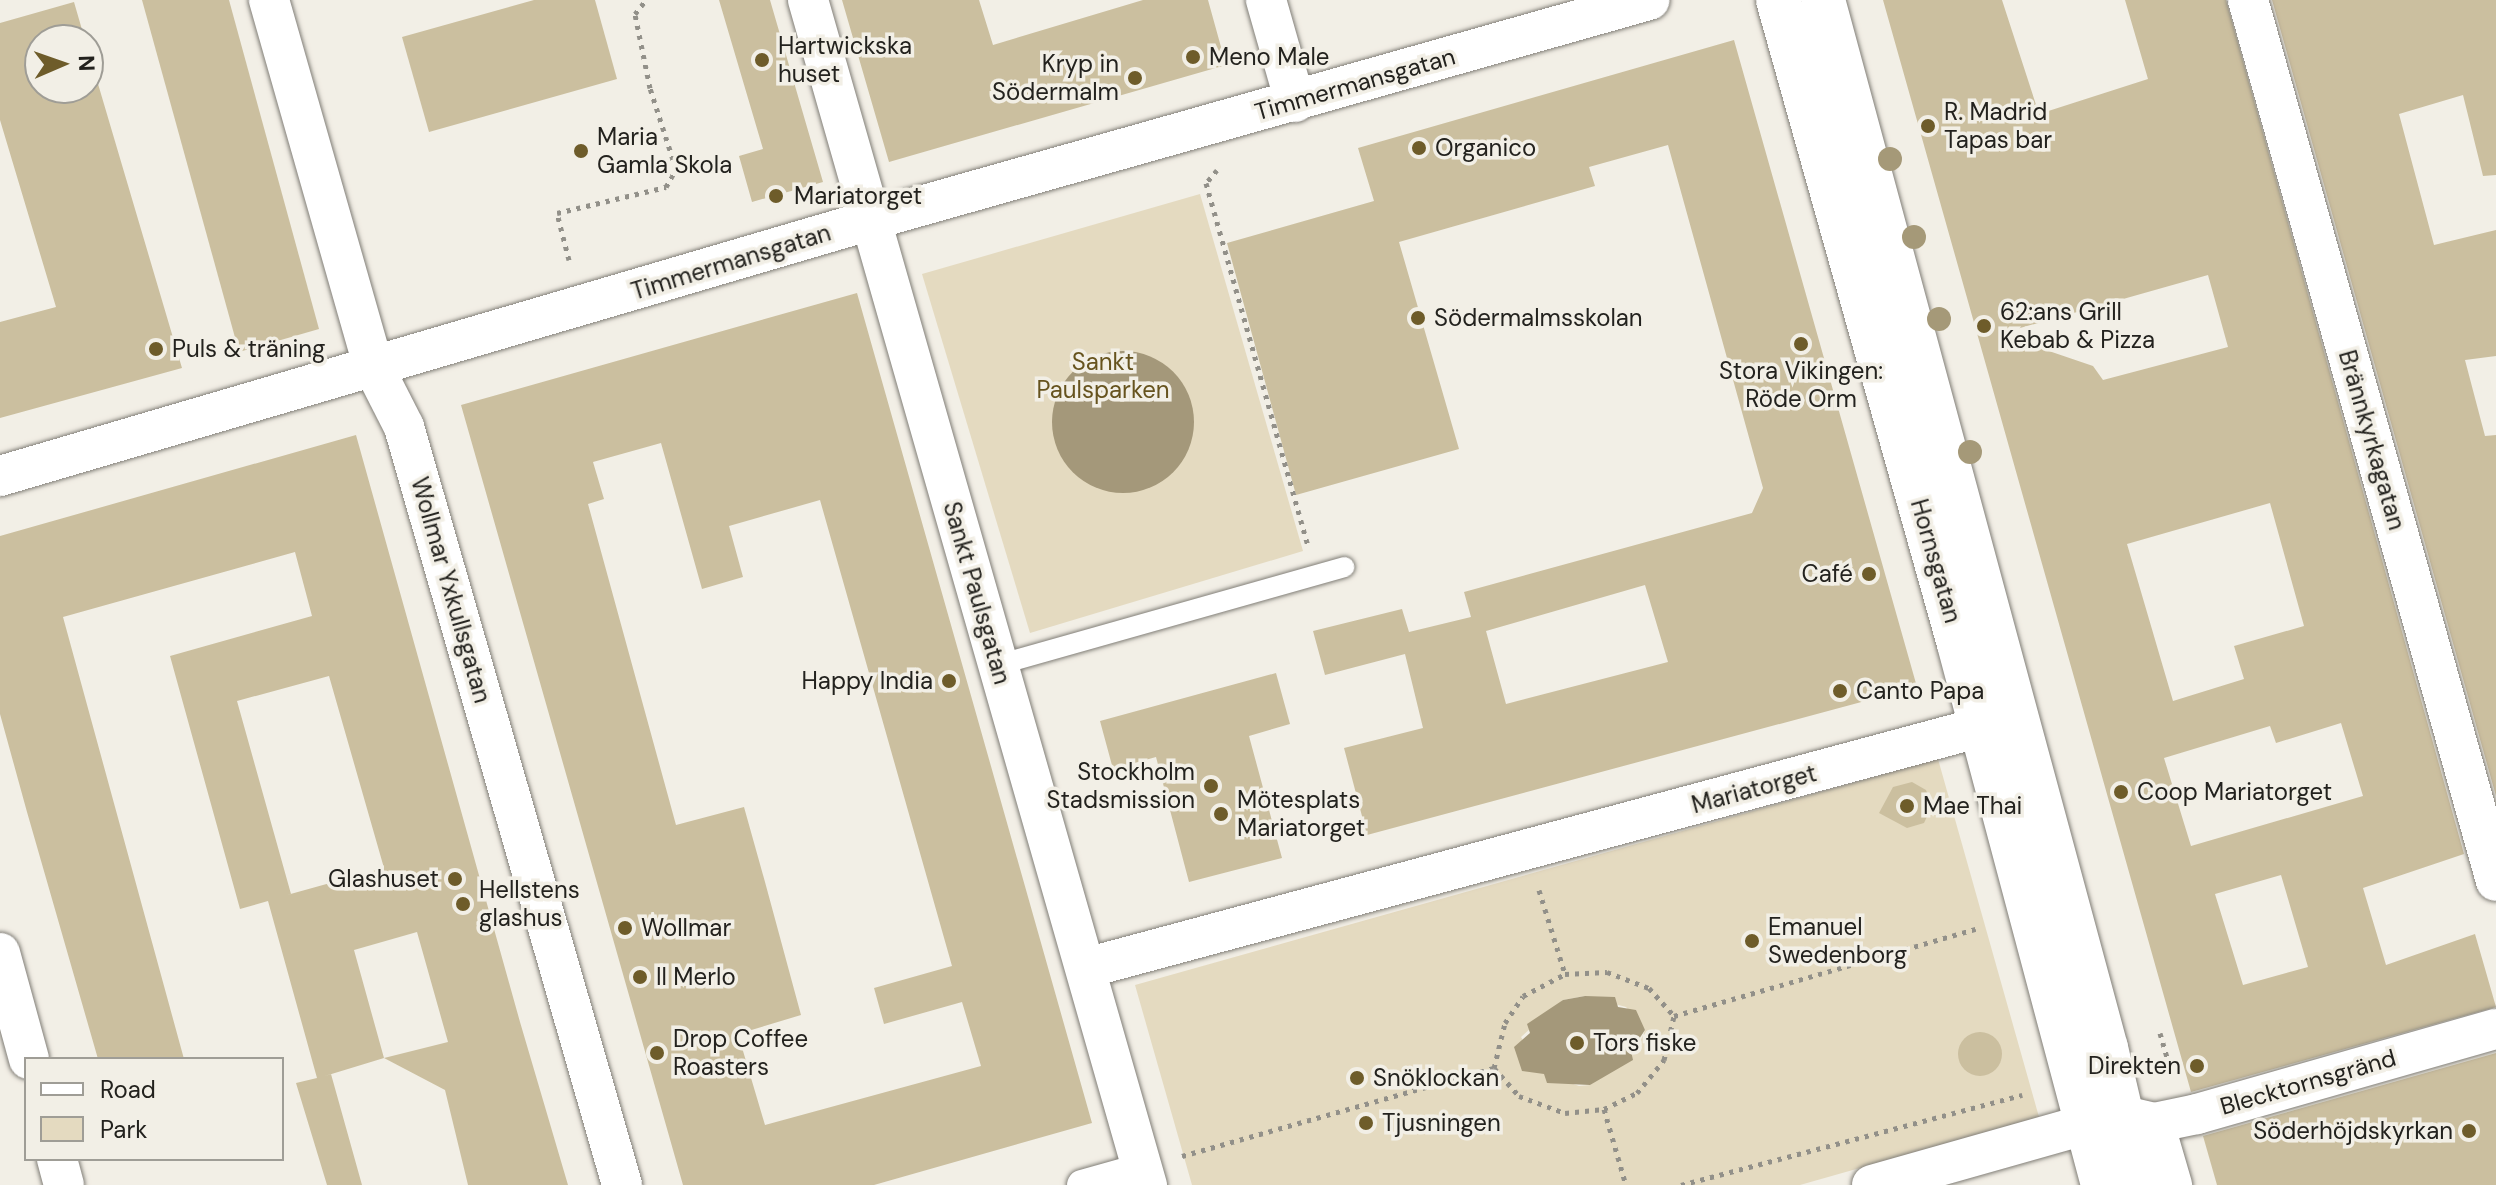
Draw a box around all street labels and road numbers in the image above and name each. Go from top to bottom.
street label: Timmermansgatan [1251,42,1459,126]
street label: Timmermansgatan [628,218,834,306]
street label: Brännkyrkagatan [2333,347,2411,533]
street label: Wollmar Yxkullsgatan [405,474,497,706]
street label: Hornsgatan [1905,496,1967,626]
street label: Sankt Paulsgatan [937,498,1017,688]
street label: Mariatorget [1688,759,1820,819]
street label: Blecktornsgränd [2217,1043,2399,1121]

